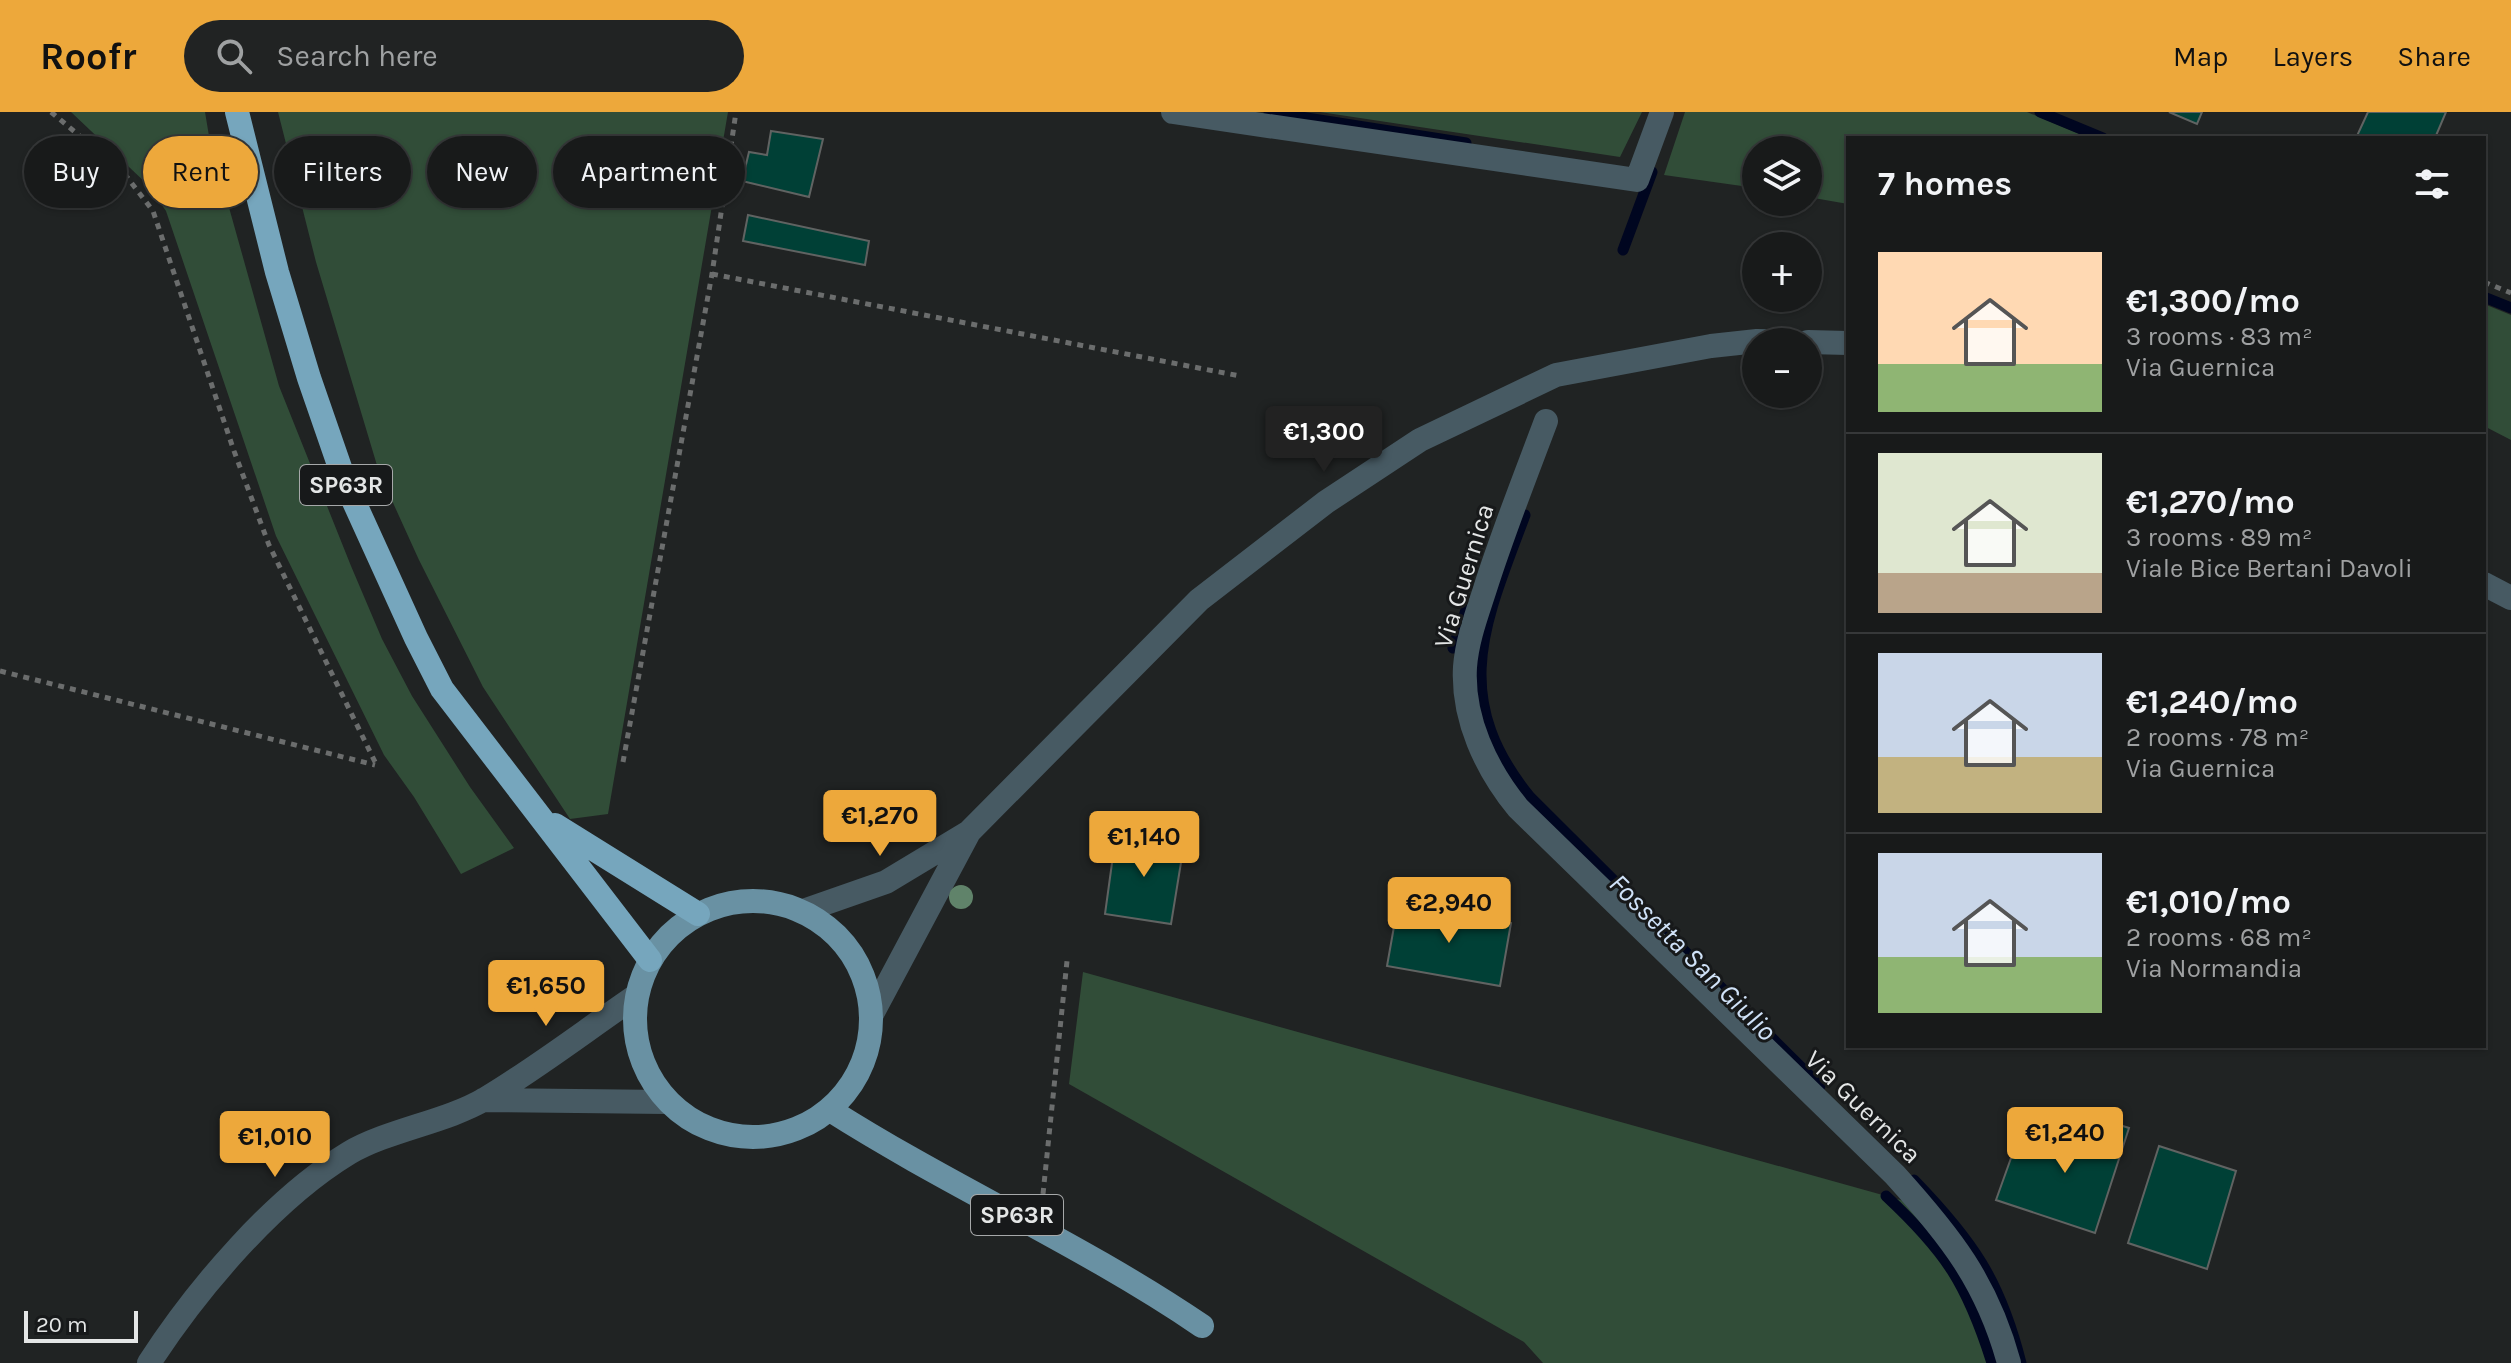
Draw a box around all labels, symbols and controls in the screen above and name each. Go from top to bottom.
search box [184,20,744,92]
text: Roofr [40,34,136,79]
icon: search [212,34,256,78]
text: Search here [276,38,438,74]
text: Map [2173,40,2228,73]
text: Layers [2272,40,2353,73]
text: Share [2397,40,2471,73]
chip: Buy [24,136,127,208]
chip: Rent [143,136,258,208]
chip: Filters [274,136,411,208]
chip: New [427,136,537,208]
chip: Apartment [553,136,745,208]
map controls [1742,136,1822,408]
button: layers [1742,136,1822,216]
icon: filters [2410,162,2454,206]
text: 7 homes [1878,164,2012,204]
button: + [1742,232,1822,312]
text: €1,300/mo [2126,281,2300,321]
icon: home [1942,284,2038,380]
text: 3 rooms · 83 m² [2126,321,2313,352]
button: − [1742,328,1822,408]
text: Via Guernica [2126,352,2275,383]
pin: €1,300 [1259,406,1389,474]
text: €1,300 [1283,416,1365,447]
road number: SP63R [300,465,392,505]
text: €1,270/mo [2126,482,2295,522]
icon: home [1942,485,2038,581]
street label: Via Guernica [1427,500,1501,652]
text: 3 rooms · 89 m² [2126,522,2312,553]
text: Viale Bice Bertani Davoli [2126,553,2413,584]
text: €1,240/mo [2126,682,2298,722]
icon: home [1942,685,2038,781]
text: 2 rooms · 78 m² [2126,722,2309,753]
text: Via Guernica [2126,753,2275,784]
pin: €1,270 [815,790,945,858]
text: €1,270 [841,800,919,831]
pin: €1,140 [1079,811,1209,879]
text: €1,140 [1107,821,1181,852]
water label: Fossetta San Giulio [1603,867,1784,1048]
pin: €2,940 [1384,877,1514,945]
text: €1,010/mo [2126,882,2291,922]
icon: home [1942,885,2038,981]
text: €2,940 [1406,887,1492,918]
text: 2 rooms · 68 m² [2126,922,2312,953]
text: Via Normandia [2126,953,2302,984]
pin: €1,650 [481,960,611,1028]
text: €1,650 [506,970,586,1001]
street label: Via Guernica [1799,1044,1927,1170]
pin: €1,240 [2000,1107,2130,1175]
pin: €1,010 [210,1111,340,1179]
text: €1,240 [2025,1117,2105,1148]
text: €1,010 [238,1121,312,1152]
road number: SP63R [971,1195,1063,1235]
scale bar [24,1307,138,1343]
text: 20 m [36,1312,88,1338]

